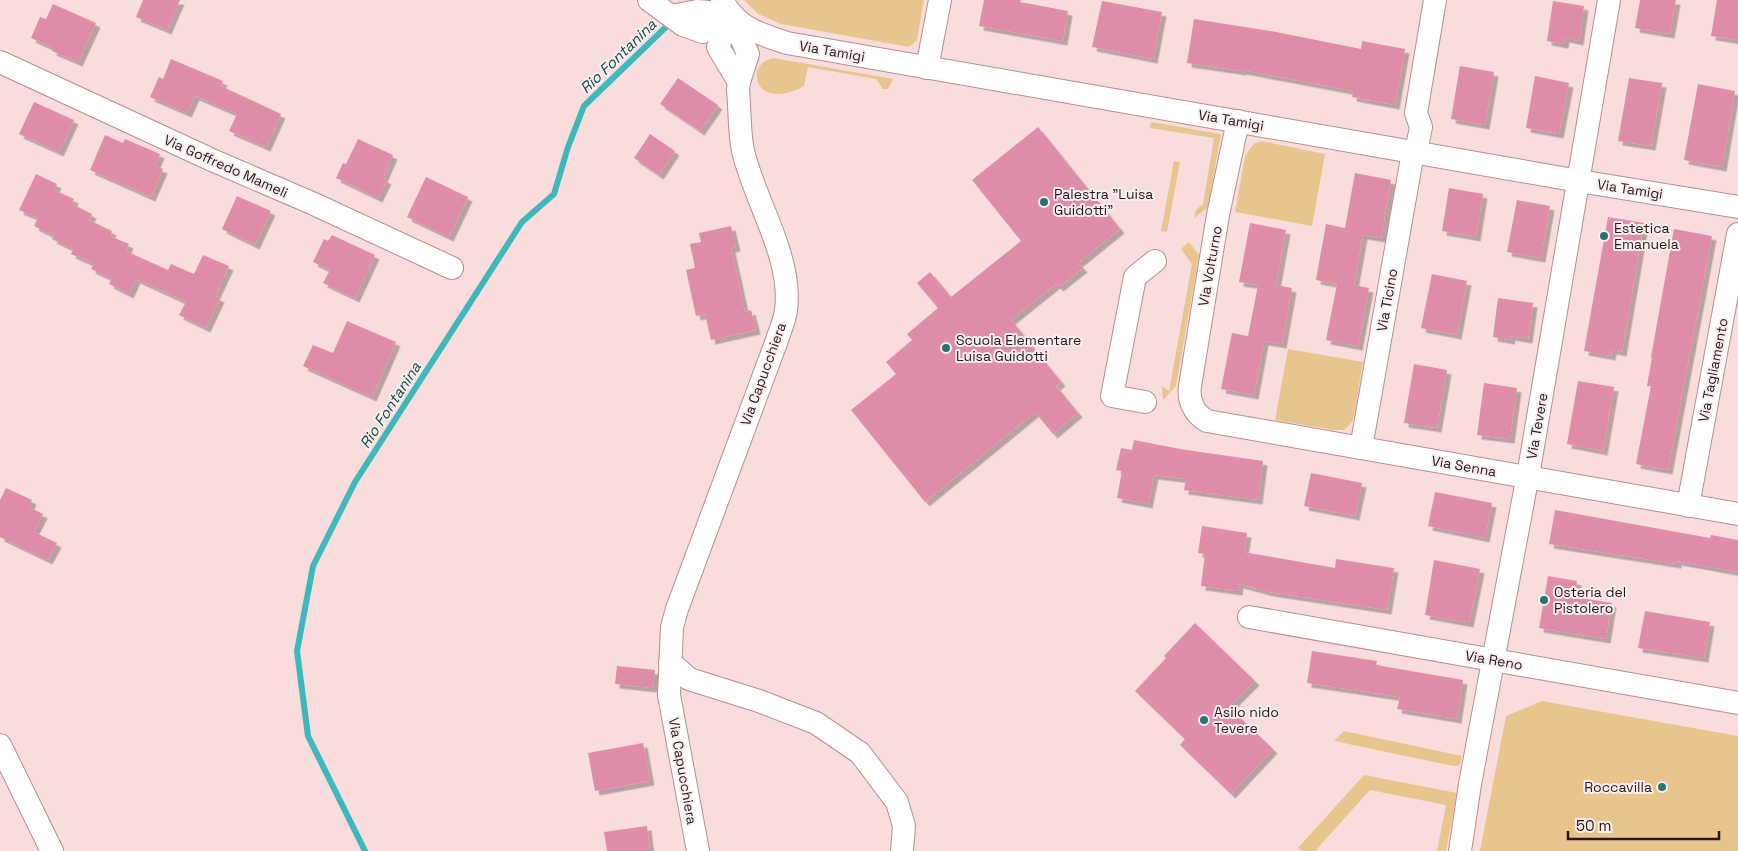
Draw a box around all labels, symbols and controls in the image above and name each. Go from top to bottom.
water label: Rio Fontanina [576,15,660,97]
street label: Via Tamigi [798,36,866,66]
street label: Via Tamigi [1197,105,1265,135]
street label: Via Goffredo Mameli [161,131,291,201]
street label: Via Tamigi [1596,175,1664,203]
place label: Palestra "Luisa Guidotti" [1054,185,1153,219]
marker: Palestra "Luisa Guidotti" [1038,196,1050,208]
place label: Estetica Emanuela [1614,219,1679,253]
street label: Via Volturno [1194,224,1226,308]
marker: Estetica Emanuela [1598,230,1610,242]
street label: Via Ticino [1373,267,1401,333]
street label: Via Tagliamento [1694,316,1732,424]
street label: Via Capucchiera [736,320,790,428]
place label: Scuola Elementare Luisa Guidotti [956,331,1081,365]
marker: Scuola Elementare Luisa Guidotti [940,342,952,354]
water label: Rio Fontanina [355,358,425,452]
street label: Via Tevere [1522,391,1552,461]
street label: Via Senna [1430,451,1498,481]
place label: Osteria del Pistolero [1554,583,1626,617]
marker: Osteria del Pistolero [1538,594,1550,606]
street label: Via Reno [1464,646,1524,674]
place label: Asilo nido Tevere [1214,703,1279,737]
marker: Asilo nido Tevere [1198,714,1210,726]
street label: Via Capucchiera [665,716,701,826]
place label: Roccavilla [1584,778,1652,796]
marker: Roccavilla [1656,781,1668,793]
scale bar [1568,808,1719,840]
text: 50 m [1576,816,1611,835]

